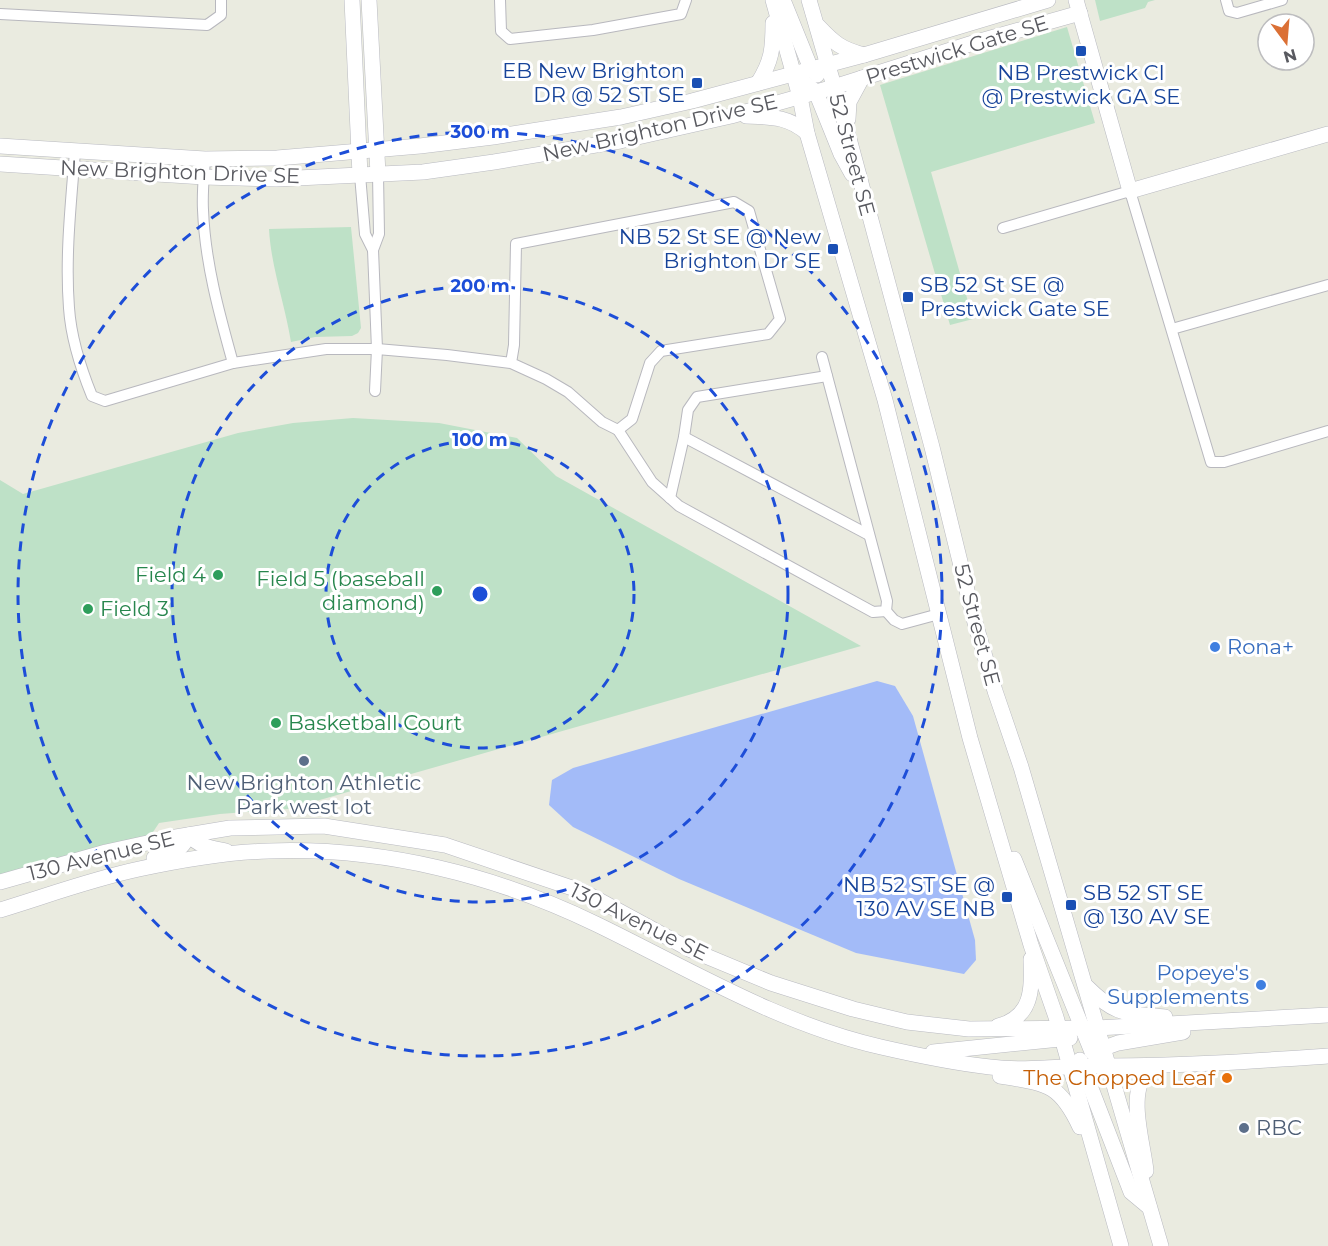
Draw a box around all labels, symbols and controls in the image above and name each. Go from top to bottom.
street label: Prestwick Gate SE [862,10,1051,89]
north arrow [1256,12,1316,72]
marker: NB Prestwick CI @ Prestwick GA SE [1074,44,1088,58]
text: N [1281,45,1299,67]
place label: EB New Brighton DR @ 52 ST SE [502,58,685,107]
place label: NB Prestwick CI @ Prestwick GA SE [982,60,1180,109]
marker: EB New Brighton DR @ 52 ST SE [690,76,704,90]
street label: New Brighton Drive SE [540,88,780,167]
street label: 52 Street SE [824,91,881,219]
text: 300 m [449,121,510,143]
street label: New Brighton Drive SE [60,155,301,188]
place label: NB 52 St SE @ New Brighton Dr SE [619,224,822,273]
marker: NB 52 St SE @ New Brighton Dr SE [826,242,840,256]
place label: SB 52 St SE @ Prestwick Gate SE [920,272,1110,321]
text: 200 m [450,275,510,297]
marker: SB 52 St SE @ Prestwick Gate SE [901,290,915,304]
text: 100 m [452,429,508,451]
street label: 52 Street SE [949,561,1006,689]
place label: Field 4 [135,562,206,587]
place label: Field 5 (baseball diamond) [256,566,425,615]
marker: Field 4 [211,568,225,582]
marker: Field 5 (baseball diamond) [430,584,444,598]
centre of rings [470,584,490,604]
place label: Field 3 [100,596,169,621]
marker: Field 3 [81,602,95,616]
place label: Rona+ [1227,634,1294,659]
marker: Rona+ [1208,640,1222,654]
place label: Basketball Court [288,710,462,735]
marker: Basketball Court [269,716,283,730]
marker: New Brighton Athletic Park west lot [297,754,311,768]
place label: New Brighton Athletic Park west lot [187,770,421,819]
street label: 130 Avenue SE [25,825,177,886]
place label: NB 52 ST SE @ 130 AV SE NB [843,872,995,921]
street label: 130 Avenue SE [566,877,712,966]
place label: SB 52 ST SE @ 130 AV SE [1083,880,1210,929]
marker: NB 52 ST SE @ 130 AV SE NB [1000,890,1014,904]
marker: SB 52 ST SE @ 130 AV SE [1064,898,1078,912]
place label: Popeye's Supplements [1107,960,1249,1009]
marker: Popeye's Supplements [1254,978,1268,992]
place label: The Chopped Leaf [1023,1065,1216,1090]
marker: The Chopped Leaf [1220,1071,1234,1085]
place label: RBC [1256,1115,1302,1140]
marker: RBC [1237,1121,1251,1135]

